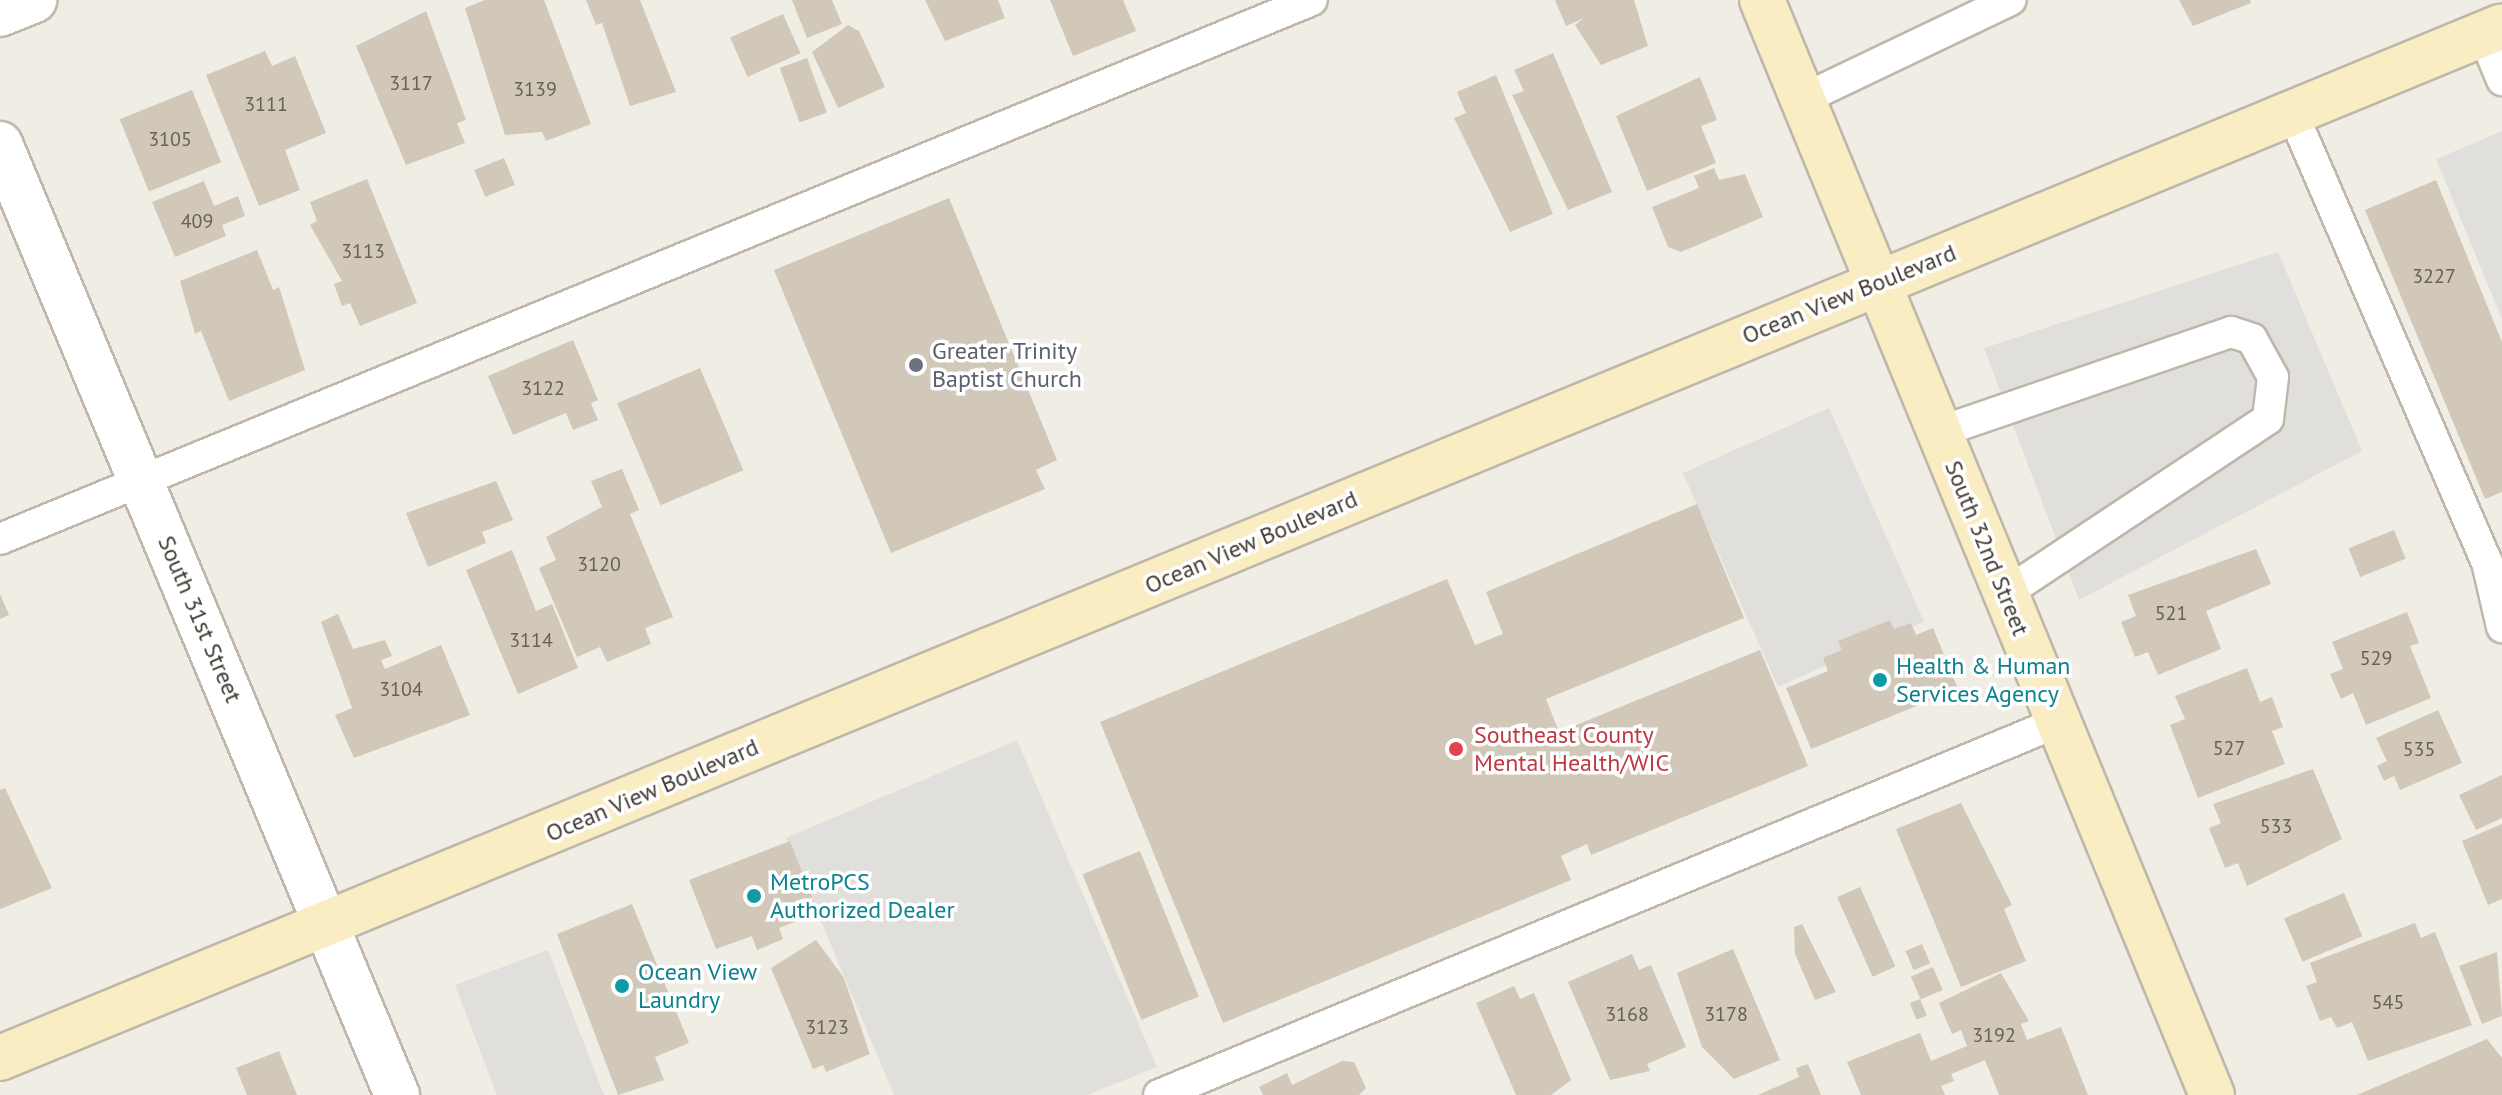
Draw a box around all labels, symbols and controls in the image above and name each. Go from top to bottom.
house number: 3117 [389,71,433,95]
house number: 3139 [513,77,557,101]
house number: 3111 [244,92,288,116]
house number: 3105 [148,127,192,151]
house number: 409 [181,209,213,233]
street label: Ocean View Boulevard [1737,238,1961,350]
house number: 3113 [341,239,385,263]
house number: 3227 [2412,264,2456,288]
place label: Greater Trinity Baptist Church [932,337,1082,393]
marker: Greater Trinity Baptist Church [907,356,925,374]
house number: 3122 [521,376,565,400]
street label: South 32nd Street [1939,456,2035,640]
street label: Ocean View Boulevard [1140,484,1362,600]
street label: South 31st Street [152,531,248,707]
house number: 3120 [577,552,621,576]
house number: 521 [2155,601,2187,625]
house number: 3114 [509,628,553,652]
house number: 529 [2360,646,2392,670]
place label: Health & Human Services Agency [1896,652,2070,708]
marker: Health & Human Services Agency [1871,671,1889,689]
house number: 3104 [379,677,423,701]
place label: Southeast County Mental Health/WIC [1474,721,1669,777]
street label: Ocean View Boulevard [541,732,763,848]
house number: 527 [2213,736,2245,760]
house number: 535 [2403,737,2435,761]
marker: Southeast County Mental Health/WIC [1445,738,1467,760]
house number: 533 [2260,814,2292,838]
place label: MetroPCS Authorized Dealer [770,868,955,924]
marker: MetroPCS Authorized Dealer [745,887,763,905]
place label: Ocean View Laundry [638,958,758,1014]
marker: Ocean View Laundry [613,977,631,995]
house number: 545 [2372,990,2404,1014]
house number: 3168 [1605,1002,1649,1026]
house number: 3178 [1704,1002,1748,1026]
house number: 3123 [805,1015,849,1039]
house number: 3192 [1972,1023,2016,1047]

